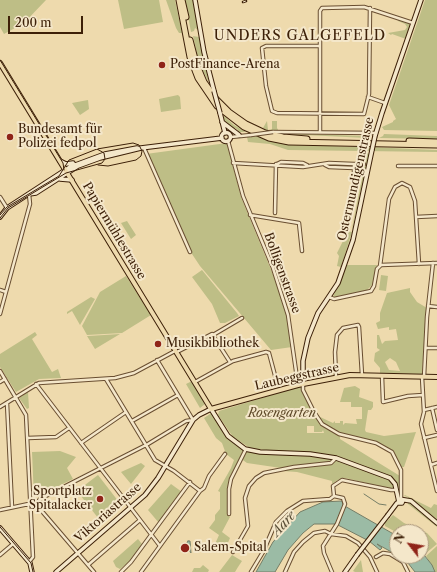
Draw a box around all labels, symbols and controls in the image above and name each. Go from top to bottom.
scale bar [10,8,85,34]
text: 200 m [15,15,52,30]
district label: UNDERS GALGEFELD [214,28,386,44]
place label: PostFinance-Arena [170,58,280,72]
marker: PostFinance-Arena [157,60,167,70]
street label: Ostermundigenstrasse [335,116,377,242]
place label: Bundesamt für Polizei fedpol [18,123,102,151]
marker: Bundesamt für Polizei fedpol [5,132,15,142]
street label: Papiermühlestrasse [79,180,149,282]
street label: Bolligenstrasse [261,231,303,315]
place label: Musikbibliothek [166,337,259,351]
marker: Musikbibliothek [153,339,163,349]
street label: Laubeggstrasse [253,360,341,394]
park label: Rosengarten [248,407,316,421]
street label: Viktoriastrasse [72,480,144,546]
place label: Sportplatz Spitalacker [29,485,92,513]
marker: Sportplatz Spitalacker [95,494,105,504]
water label: Aare [269,508,299,540]
north arrow [389,524,429,564]
text: N [391,531,408,546]
place label: Salem-Spital [194,541,267,555]
marker: Salem-Spital [179,542,191,554]

